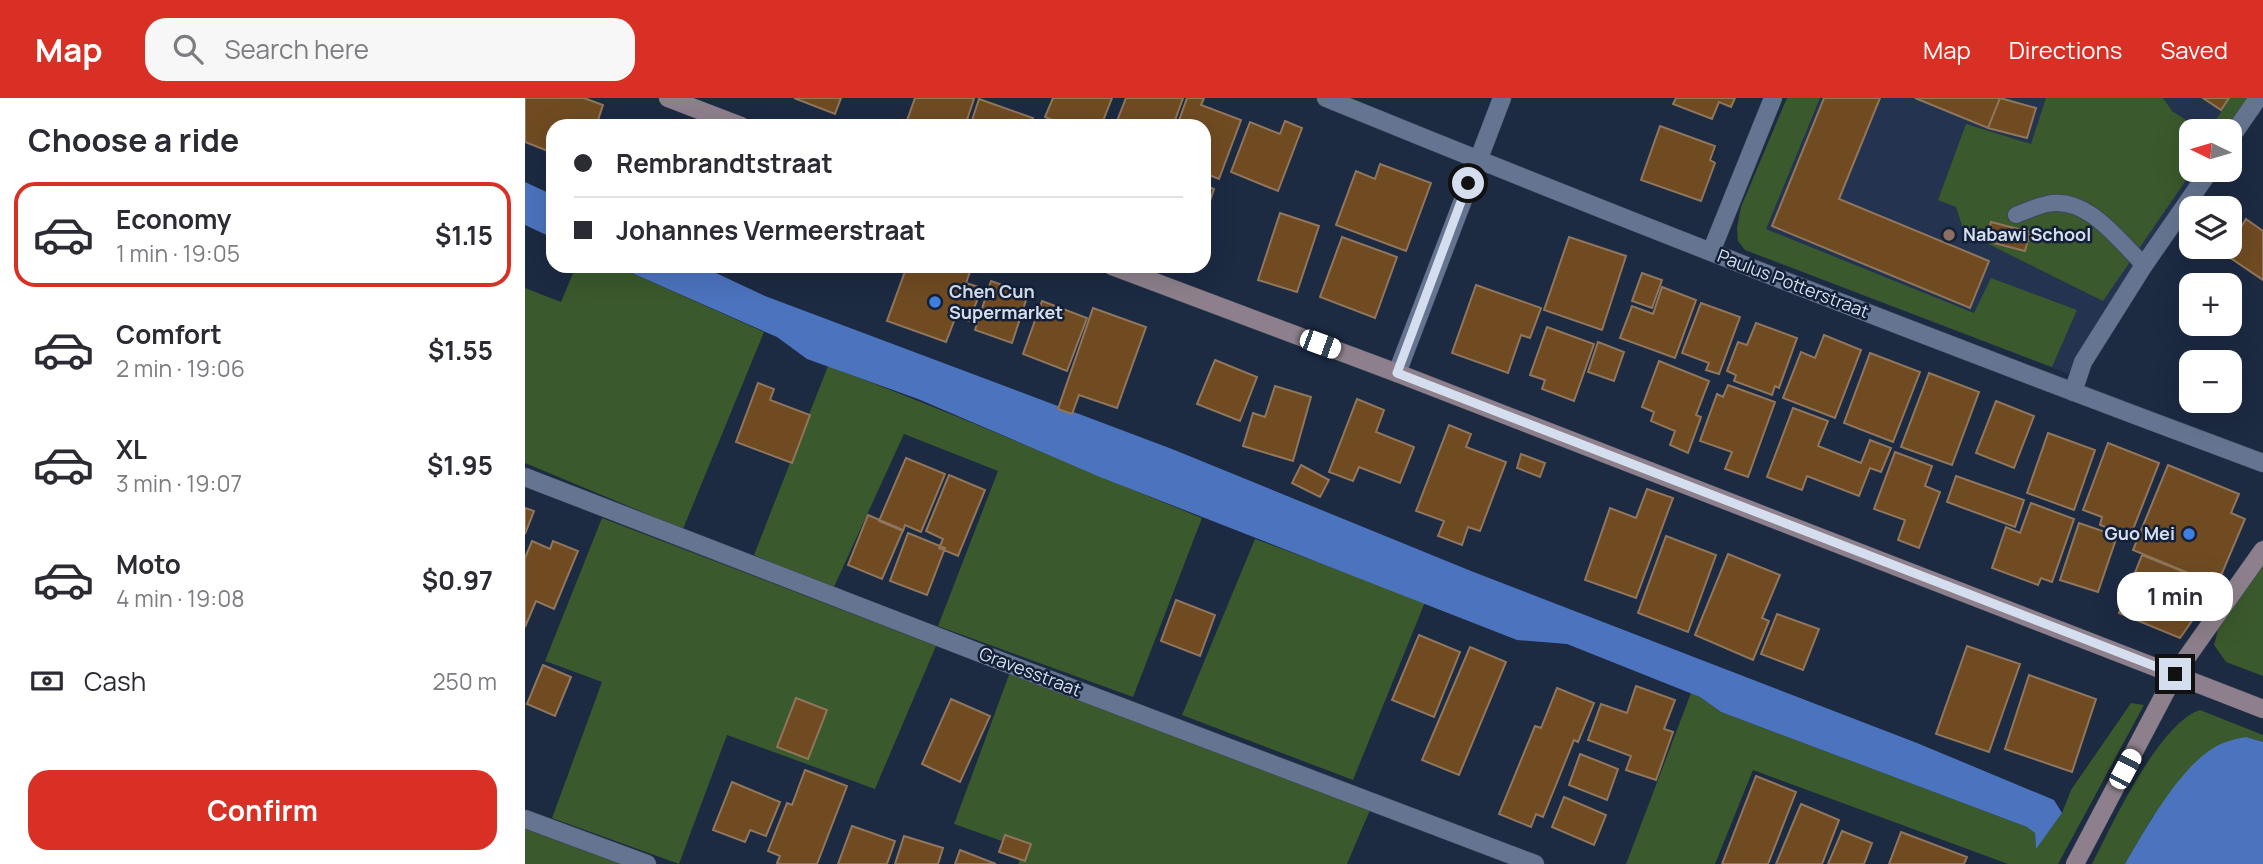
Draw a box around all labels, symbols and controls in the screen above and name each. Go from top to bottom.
search box [145,18,635,81]
text: Map [35,27,103,72]
icon: search [169,30,207,68]
text: Search here [225,31,369,67]
text: Map [1923,33,1971,66]
text: Directions [2009,33,2122,66]
text: Saved [2160,33,2228,66]
text: Choose a ride [28,118,239,162]
north arrow [2179,119,2242,182]
map controls [2179,119,2242,413]
text: Rembrandtstraat [616,145,833,181]
route start [1452,167,1484,199]
button: layers [2179,196,2242,259]
text: Economy [116,201,231,237]
icon: car [32,203,95,266]
text: Johannes Vermeerstraat [616,212,926,248]
text: $1.15 [435,217,493,253]
place label: Nabawi School [1963,222,2091,246]
marker: Nabawi School [1941,227,1957,243]
text: 1 min · 19:05 [116,237,240,269]
street label: Paulus Potterstraat [1714,243,1873,323]
button: + [2179,273,2242,336]
place label: Chen Cun Supermarket [949,279,1063,324]
marker: Chen Cun Supermarket [927,294,943,310]
text: Comfort [116,316,222,352]
icon: car [32,318,95,381]
car [1297,327,1344,361]
text: $1.55 [428,332,493,368]
button: − [2179,350,2242,413]
text: 2 min · 19:06 [116,352,245,384]
text: XL [116,431,147,467]
icon: car [32,433,95,496]
text: $1.95 [427,447,493,483]
text: 3 min · 19:07 [116,467,242,499]
place label: Guo Mei [2105,521,2175,545]
marker: Guo Mei [2181,526,2197,542]
text: Moto [116,546,181,582]
icon: car [32,548,95,611]
text: $0.97 [422,562,493,598]
callout: 1 min [2117,573,2233,622]
text: 1 min [2147,580,2203,612]
text: 4 min · 19:08 [116,582,245,614]
street label: Gravesstraat [976,641,1085,701]
route end [2159,658,2191,690]
icon: cash [28,662,66,700]
text: Cash [84,663,146,699]
text: 250 m [432,665,497,697]
car [2106,746,2145,792]
button: Confirm [28,770,497,850]

